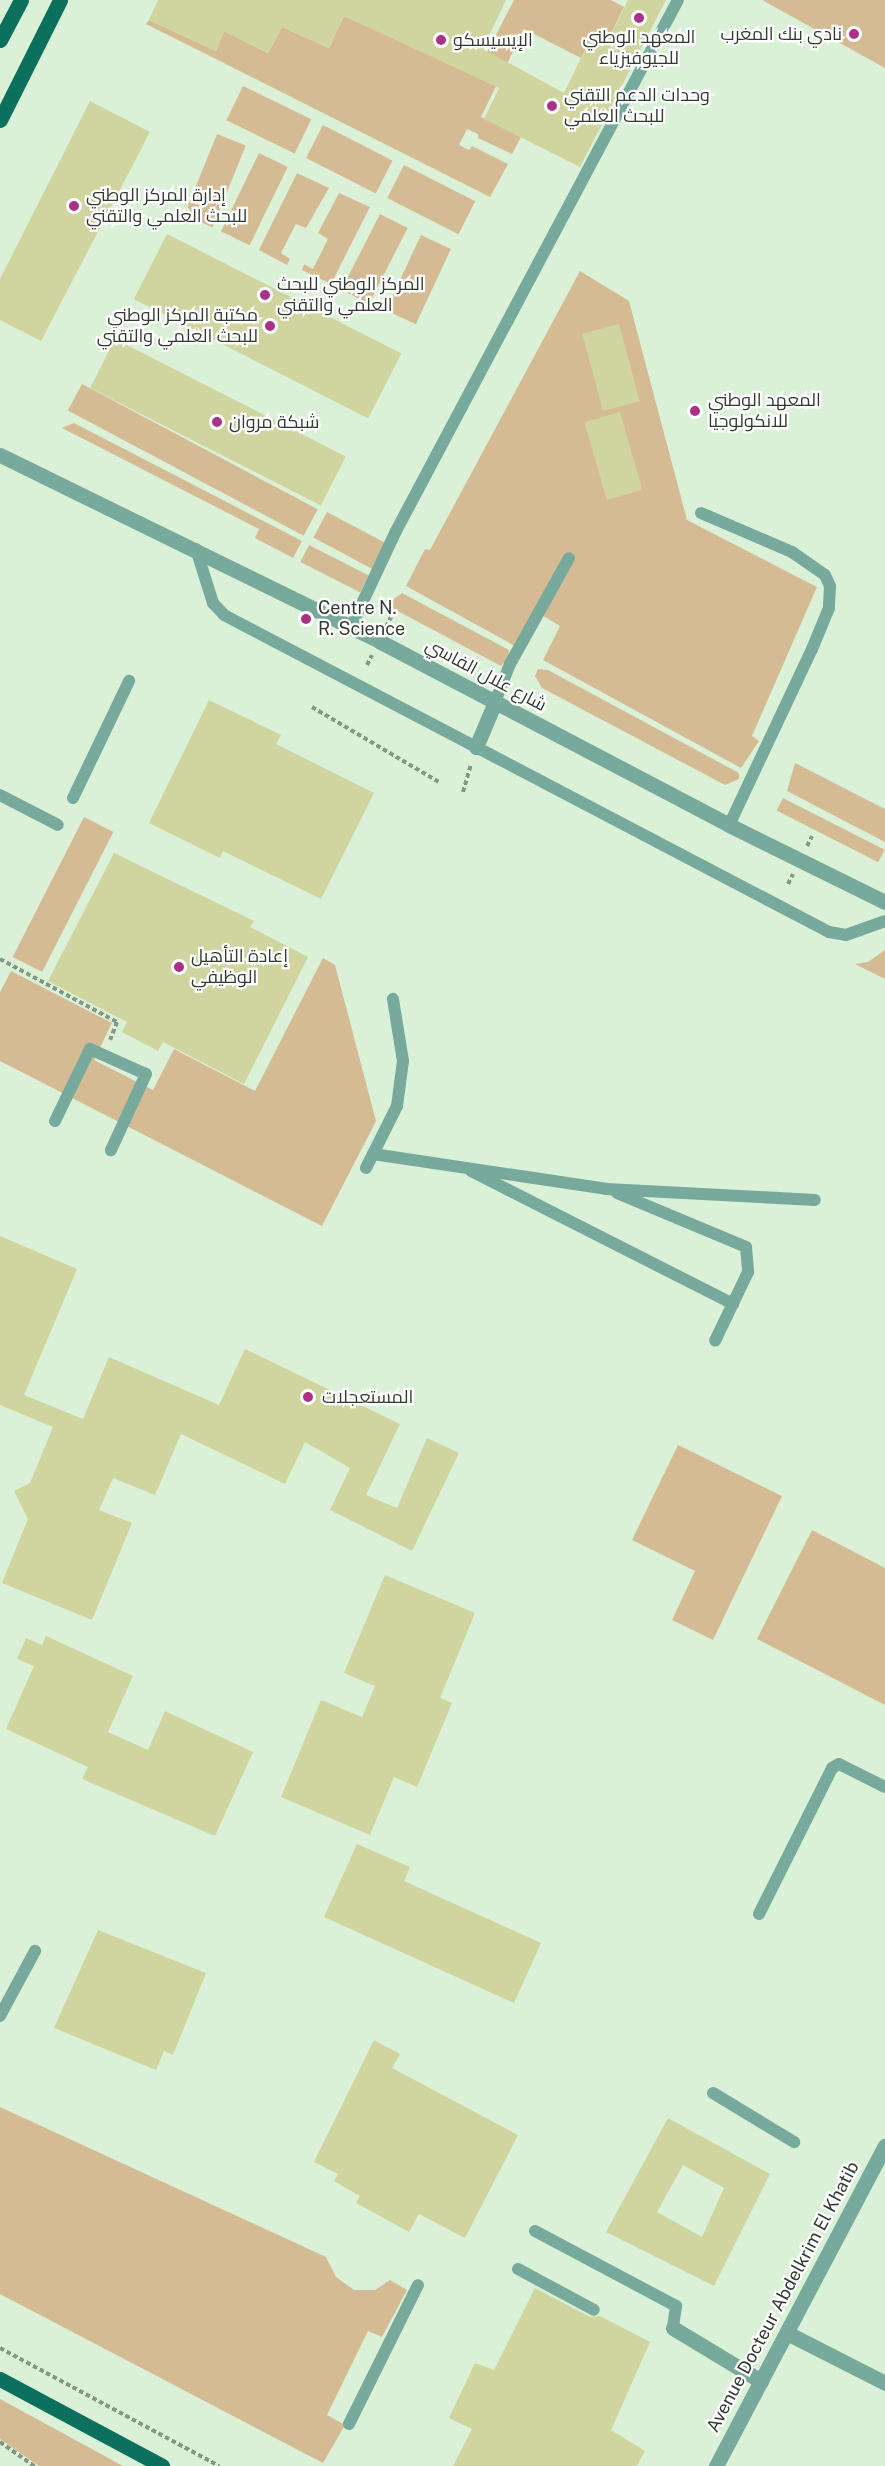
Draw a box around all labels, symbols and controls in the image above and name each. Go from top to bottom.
marker: المعهد الوطني للجيوفيزياء [632,11,646,25]
place label: نادي بنك المغرب [721,23,842,45]
place label: المعهد الوطني للجيوفيزياء [583,27,695,70]
marker: نادي بنك المغرب [847,27,861,41]
place label: اﻹيسيسكو [453,29,533,51]
marker: اﻹيسيسكو [434,33,448,47]
place label: وحدات الدعم التقني للبحث العلمي [564,85,710,128]
marker: وحدات الدعم التقني للبحث العلمي [545,99,559,113]
place label: إدارة المركز الوطني للبحث العلمي والتقني [86,185,247,228]
marker: إدارة المركز الوطني للبحث العلمي والتقني [67,199,81,213]
place label: المركز الوطني للبحث العلمي والتقني [277,274,425,316]
marker: المركز الوطني للبحث العلمي والتقني [258,288,272,302]
place label: مكتبة المركز الوطني للبحث العلمي والتقني [97,305,258,348]
marker: مكتبة المركز الوطني للبحث العلمي والتقني [263,319,277,333]
place label: المعهد الوطني للانكولوجيا [708,390,821,432]
marker: المعهد الوطني للانكولوجيا [686,402,704,420]
place label: شبكة مروان [229,411,319,433]
marker: شبكة مروان [210,415,224,429]
place label: Centre N. R. Science [318,598,405,640]
marker: Centre N. R. Science [299,612,313,626]
street label: شارع علال الفاسي [422,634,550,716]
place label: إعادة التأهيل الوظيفي [191,946,288,988]
marker: إعادة التأهيل الوظيفي [172,960,186,974]
place label: المستعجلات [322,1386,413,1408]
marker: المستعجلات [299,1388,317,1406]
street label: Avenue Docteur Abdelkrim El Khatib [702,2158,864,2436]

